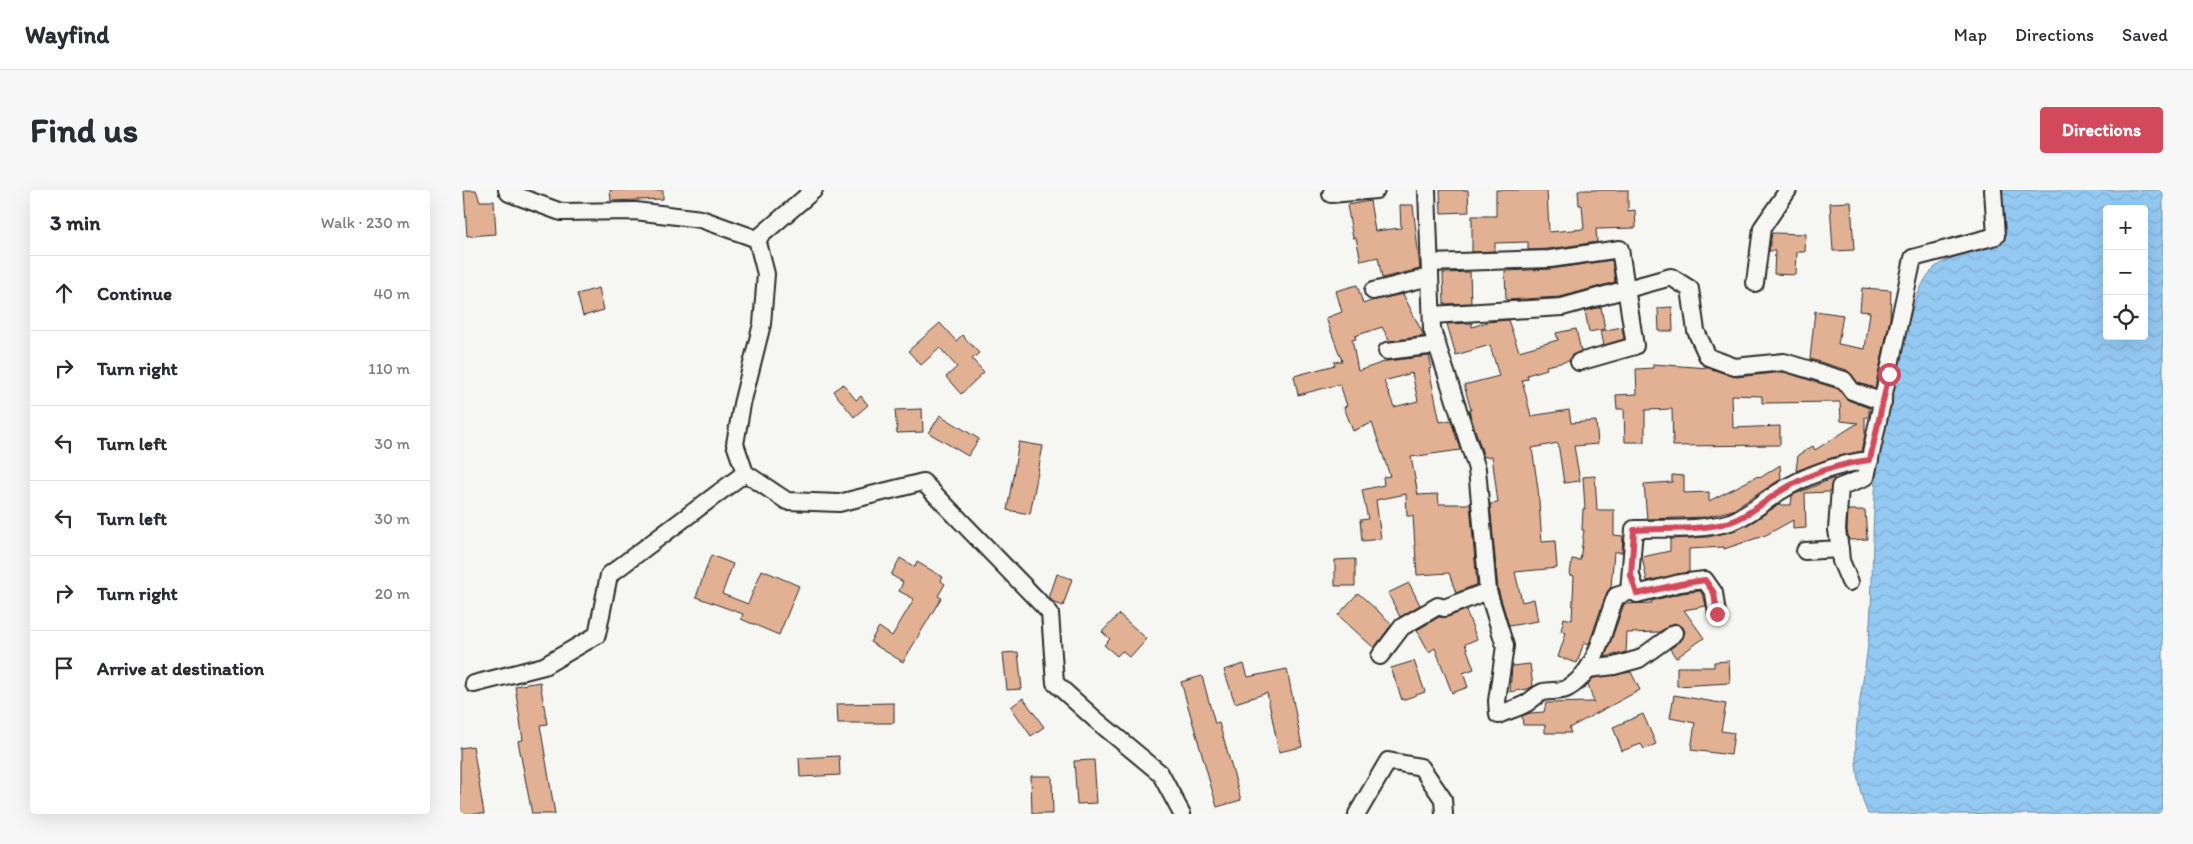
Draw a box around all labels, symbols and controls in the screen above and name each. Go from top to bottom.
text: Wayfind [25,20,109,49]
text: Map [1954,24,1987,46]
text: Directions [2015,24,2094,46]
text: Saved [2122,24,2168,46]
button: Directions [2040,107,2163,153]
text: Find us [30,109,138,151]
map controls [2103,205,2148,340]
button: + [2103,205,2148,250]
text: 3 min [50,210,100,235]
text: Walk · 230 m [321,213,410,232]
button: − [2103,250,2148,295]
icon: ahead [50,279,78,307]
text: Continue [97,282,172,305]
text: 40 m [373,284,410,303]
button: locate [2103,295,2148,340]
icon: right [50,354,78,382]
text: Turn right [97,357,178,380]
text: 110 m [368,359,410,378]
route start [1878,363,1901,386]
icon: left [50,429,78,457]
text: Turn left [97,432,167,455]
text: 30 m [374,434,410,453]
icon: left [50,504,78,532]
text: Turn left [97,507,167,530]
text: 30 m [374,509,410,528]
icon: right [50,579,78,607]
text: Turn right [97,582,178,605]
text: 20 m [375,584,410,603]
route end [1706,603,1729,626]
icon: arrive [50,654,78,682]
text: Arrive at destination [97,657,264,680]

